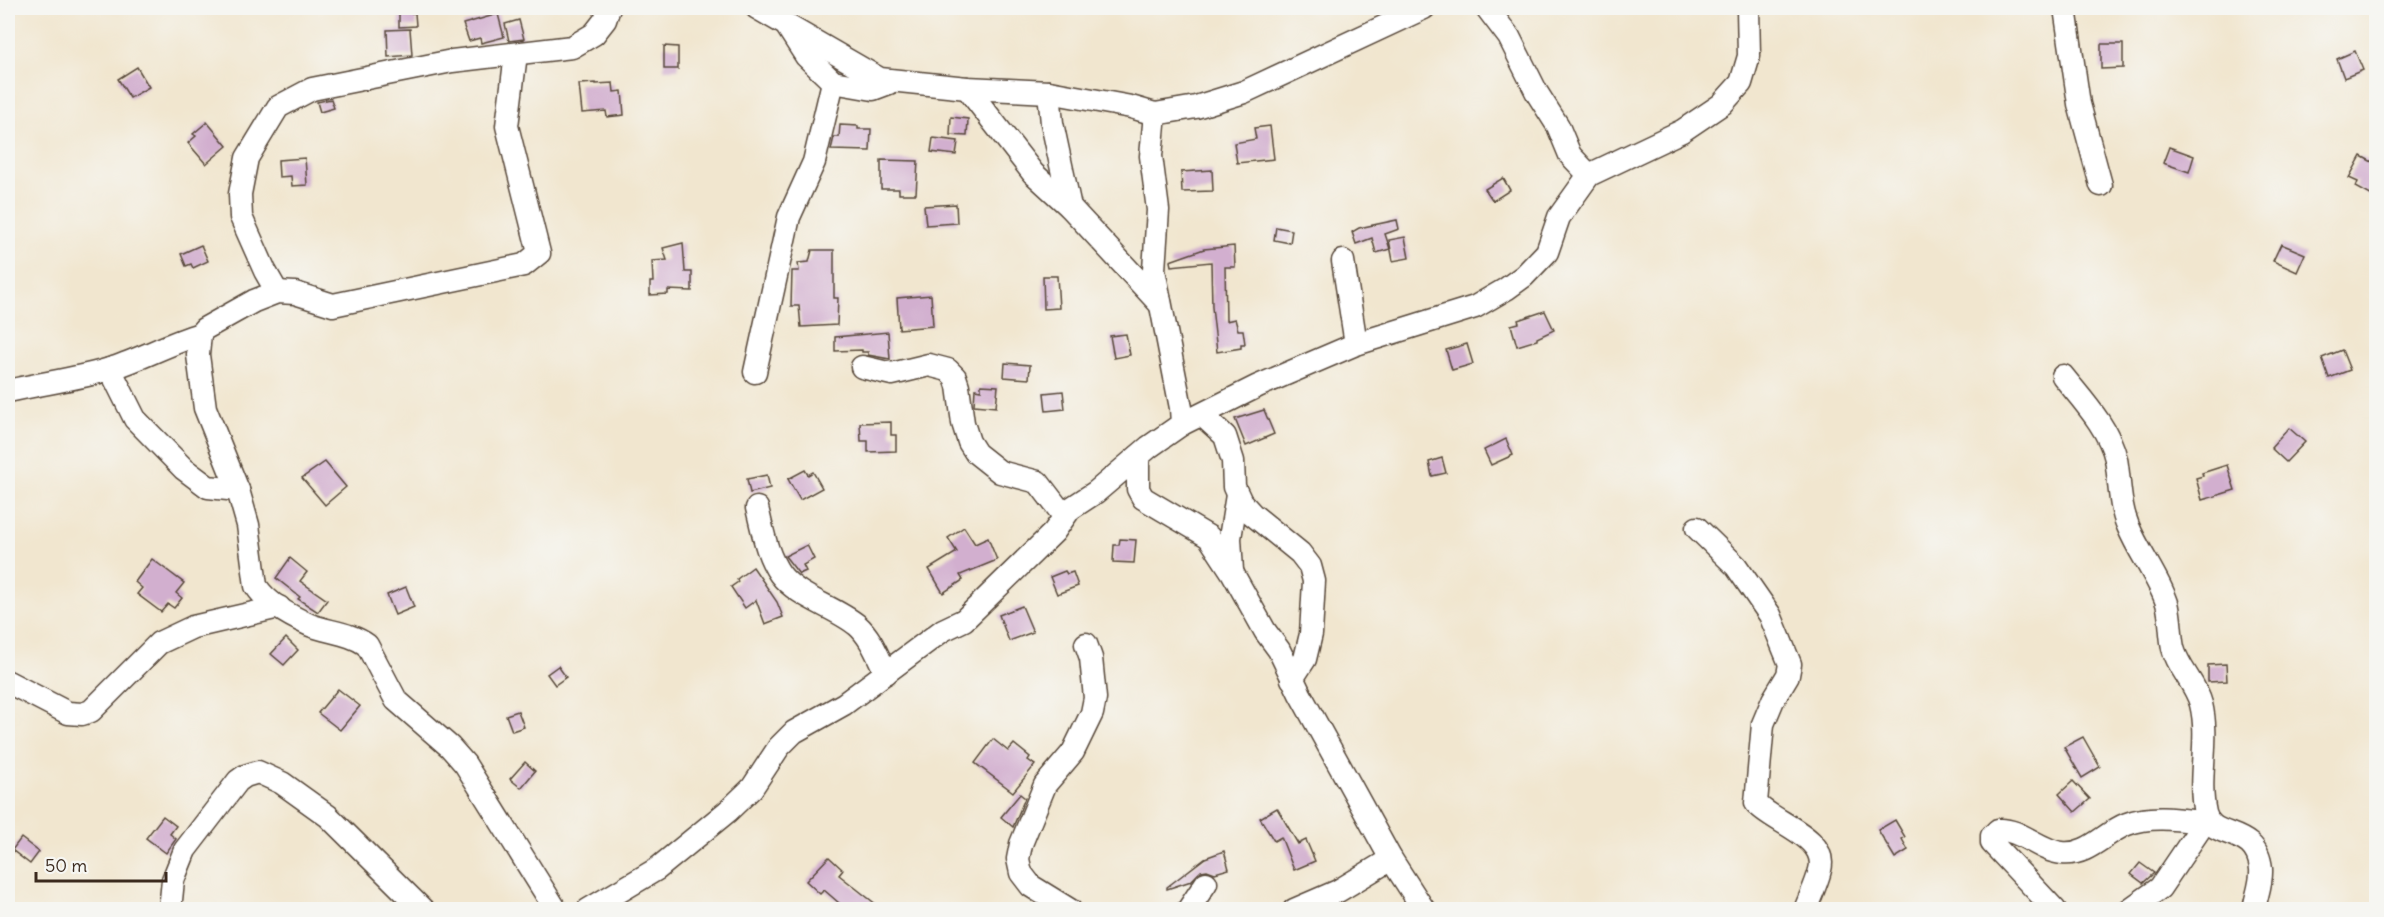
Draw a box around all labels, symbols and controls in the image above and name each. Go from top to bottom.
scale bar [36,845,166,883]
text: 50 m [45,854,87,877]

